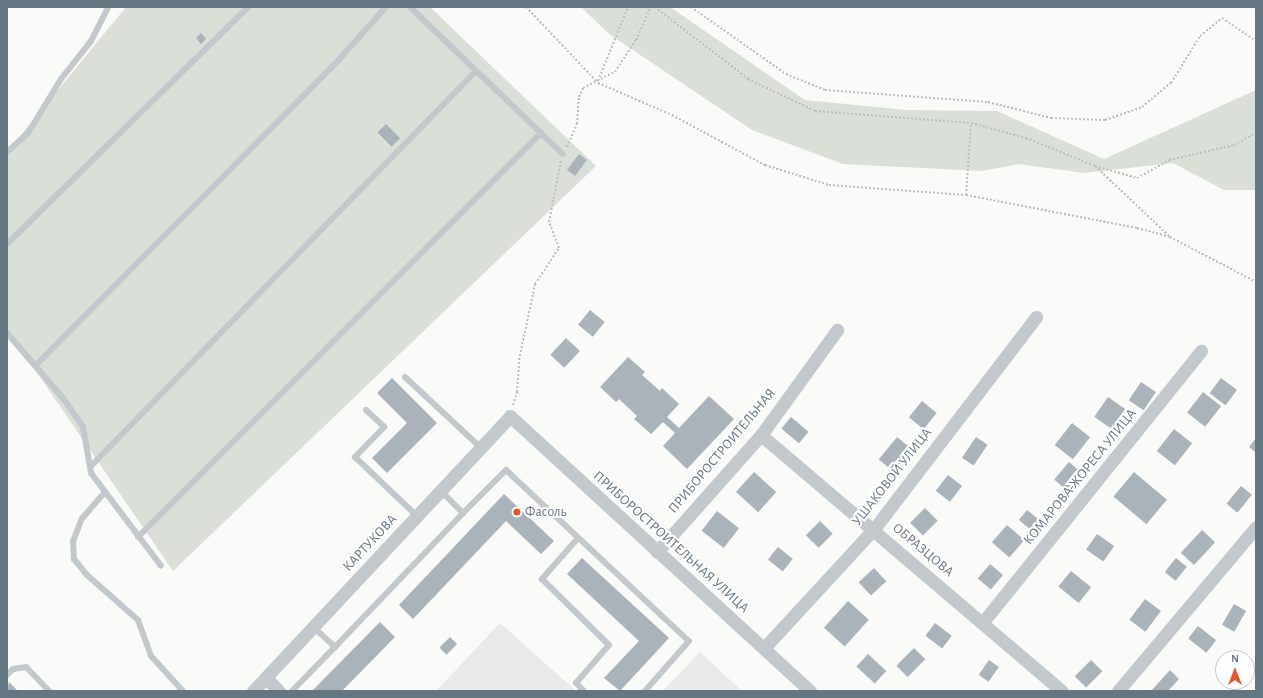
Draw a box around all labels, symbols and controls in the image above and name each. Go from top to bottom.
street label: ПРИБОРОСТРОИТЕЛЬНАЯ [665,385,779,517]
street label: КОМАРОВА-ЖОРЕСА УЛИЦА [1020,406,1140,548]
street label: УШАКОВОЙ УЛИЦА [849,425,935,529]
street label: ПРИБОРОСТРОИТЕЛЬНАЯ УЛИЦА [590,468,752,616]
place label: Фасоль [525,504,566,520]
marker: Фасоль [512,507,522,517]
street label: КАРТУКОВА [339,511,401,575]
street label: ОБРАЗЦОВА [889,520,957,580]
north arrow [1215,650,1255,690]
text: N [1231,653,1239,664]

